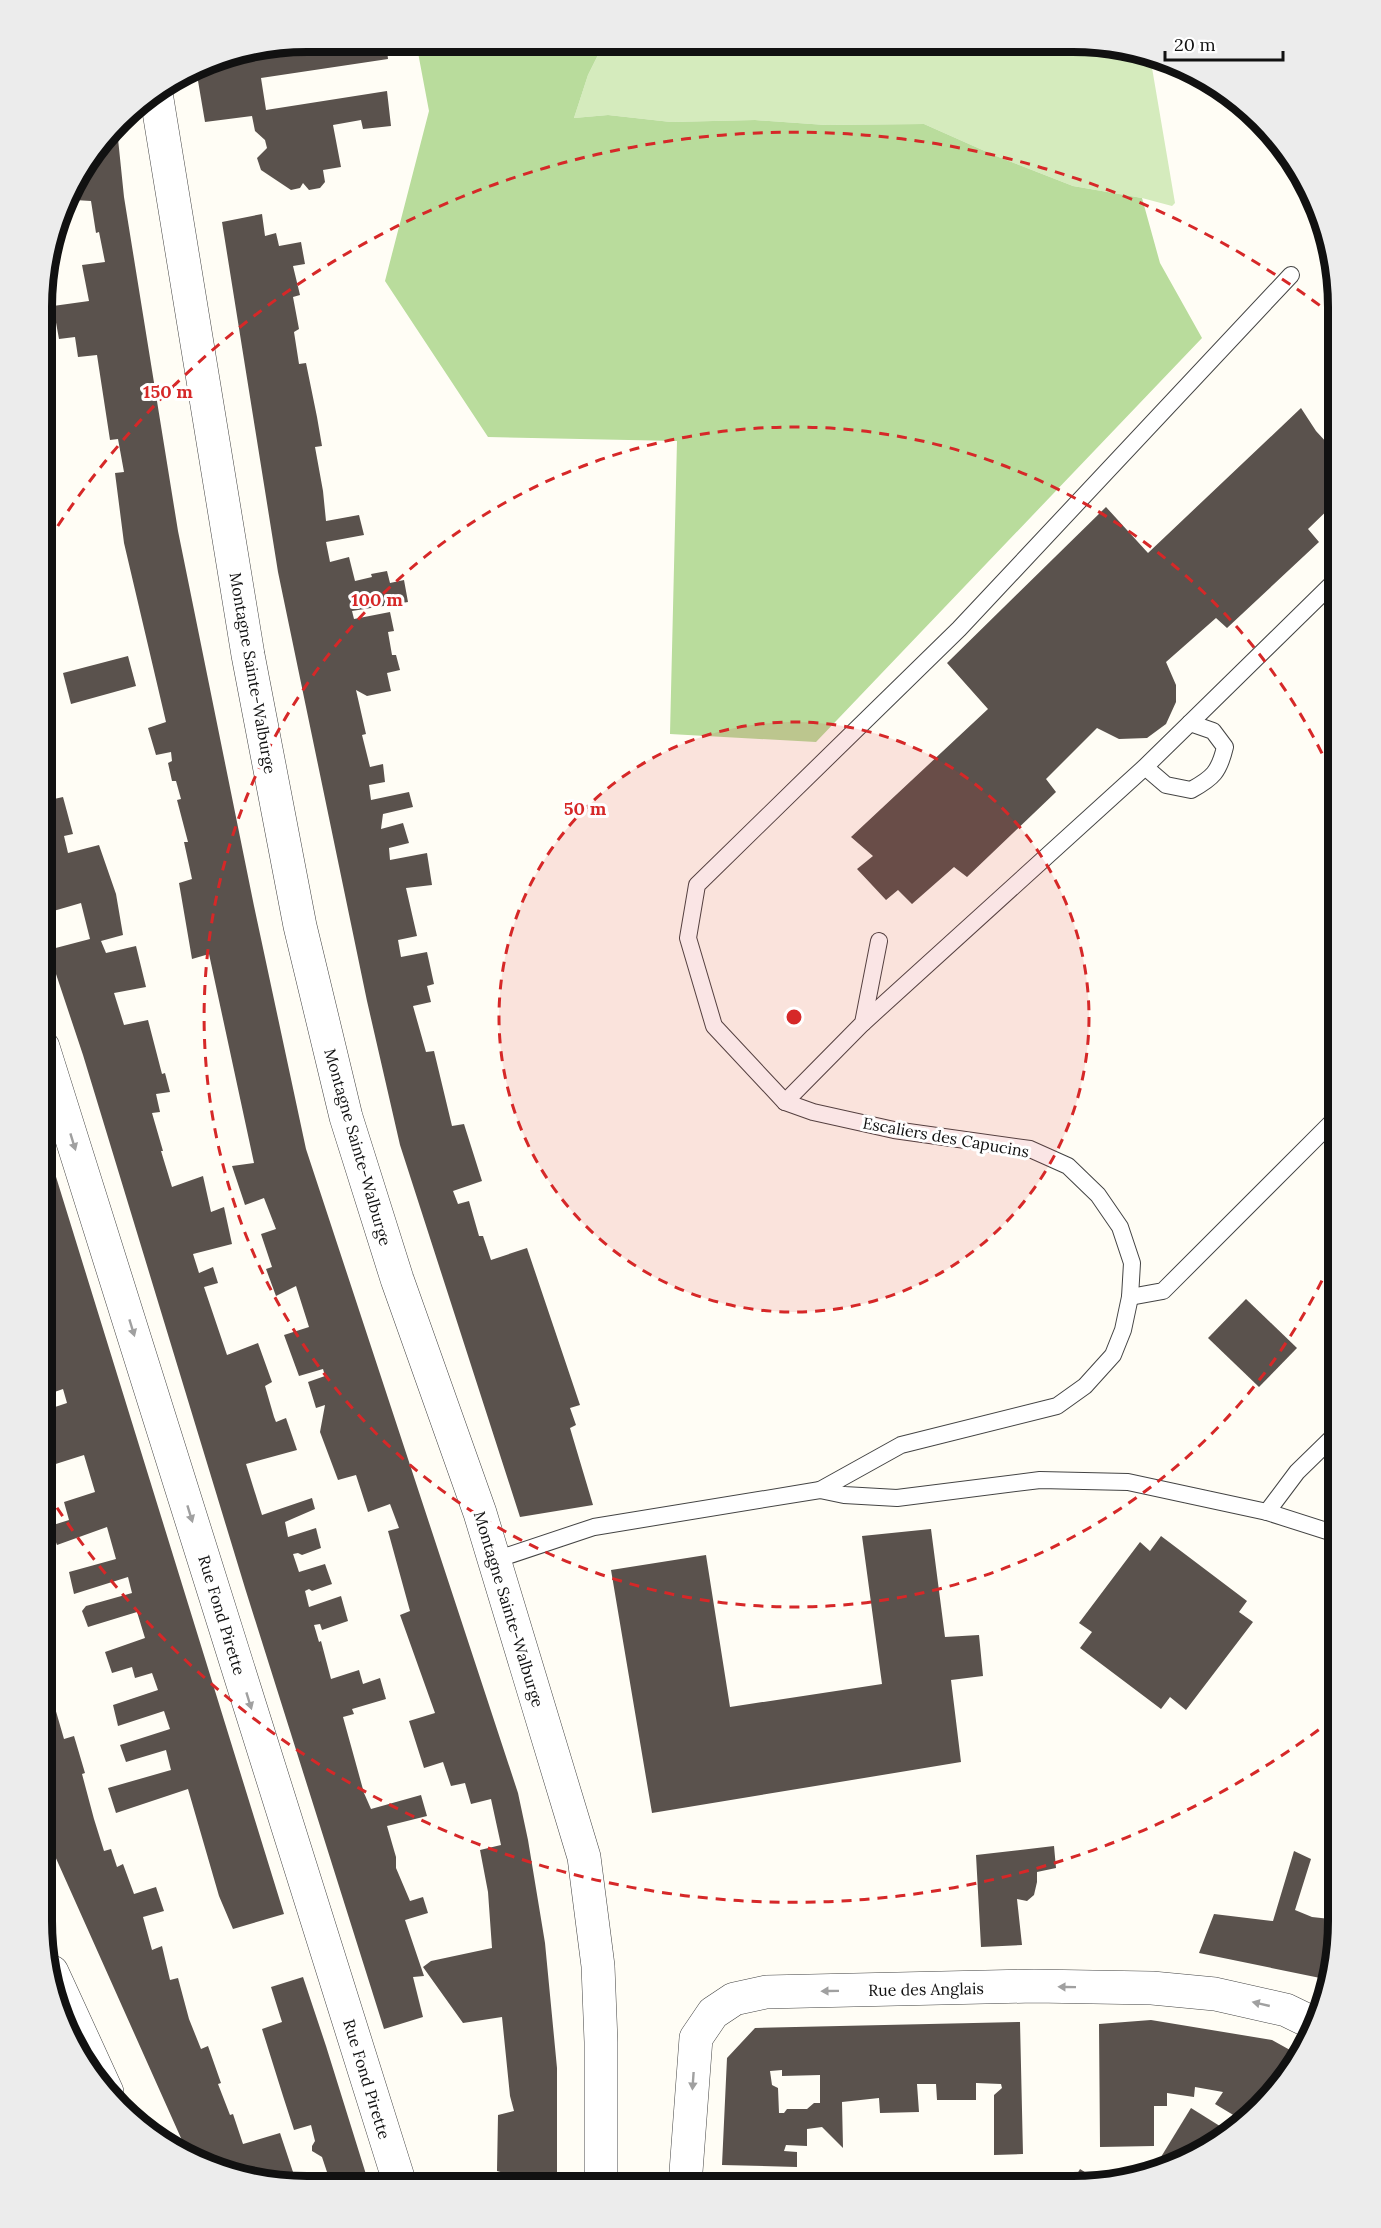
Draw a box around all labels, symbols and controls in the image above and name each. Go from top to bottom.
scale bar [1165,24,1284,62]
text: 20 m [1174,33,1216,56]
text: 150 m [143,380,193,403]
street label: Montagne Sainte-Walburge [225,571,281,776]
text: 100 m [351,588,403,611]
text: 50 m [564,797,607,820]
centre of rings [784,1007,804,1027]
street label: Montagne Sainte-Walburge [320,1046,396,1248]
street label: Escaliers des Capucins [861,1113,1031,1161]
one-way arrow [69,1133,78,1151]
one-way arrow [128,1319,137,1337]
one-way arrow [186,1505,195,1523]
street label: Montagne Sainte-Walburge [470,1509,548,1710]
street label: Rue Fond Pirette [194,1552,250,1678]
one-way arrow [244,1692,254,1710]
street label: Rue des Anglais [868,1978,984,2000]
one-way arrow [1057,1982,1076,1991]
one-way arrow [821,1986,840,1996]
one-way arrow [1251,1999,1270,2008]
street label: Rue Fond Pirette [339,2016,395,2142]
one-way arrow [688,2071,697,2090]

